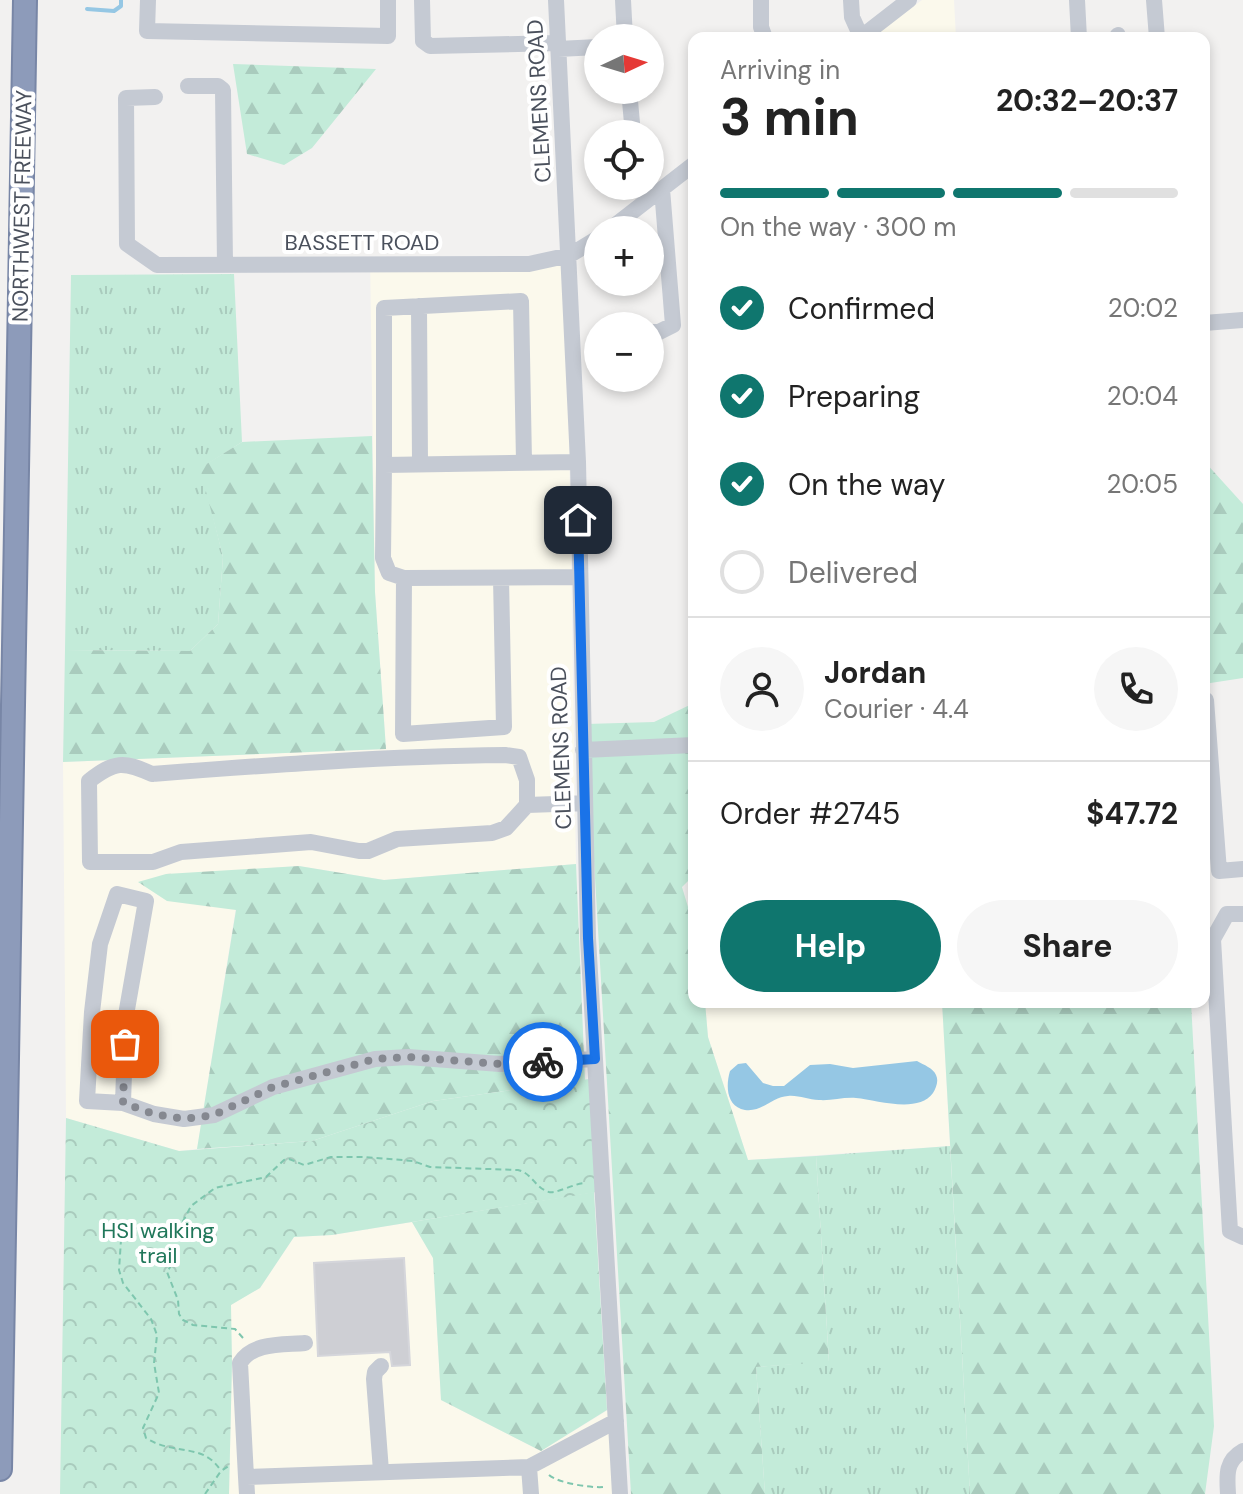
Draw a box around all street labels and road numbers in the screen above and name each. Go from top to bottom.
street label: CLEMENS ROAD [520,19,558,183]
street label: NORTHWEST FREEWAY [5,89,39,322]
street label: BASSETT ROAD [285,228,439,257]
street label: CLEMENS ROAD [544,666,578,830]

